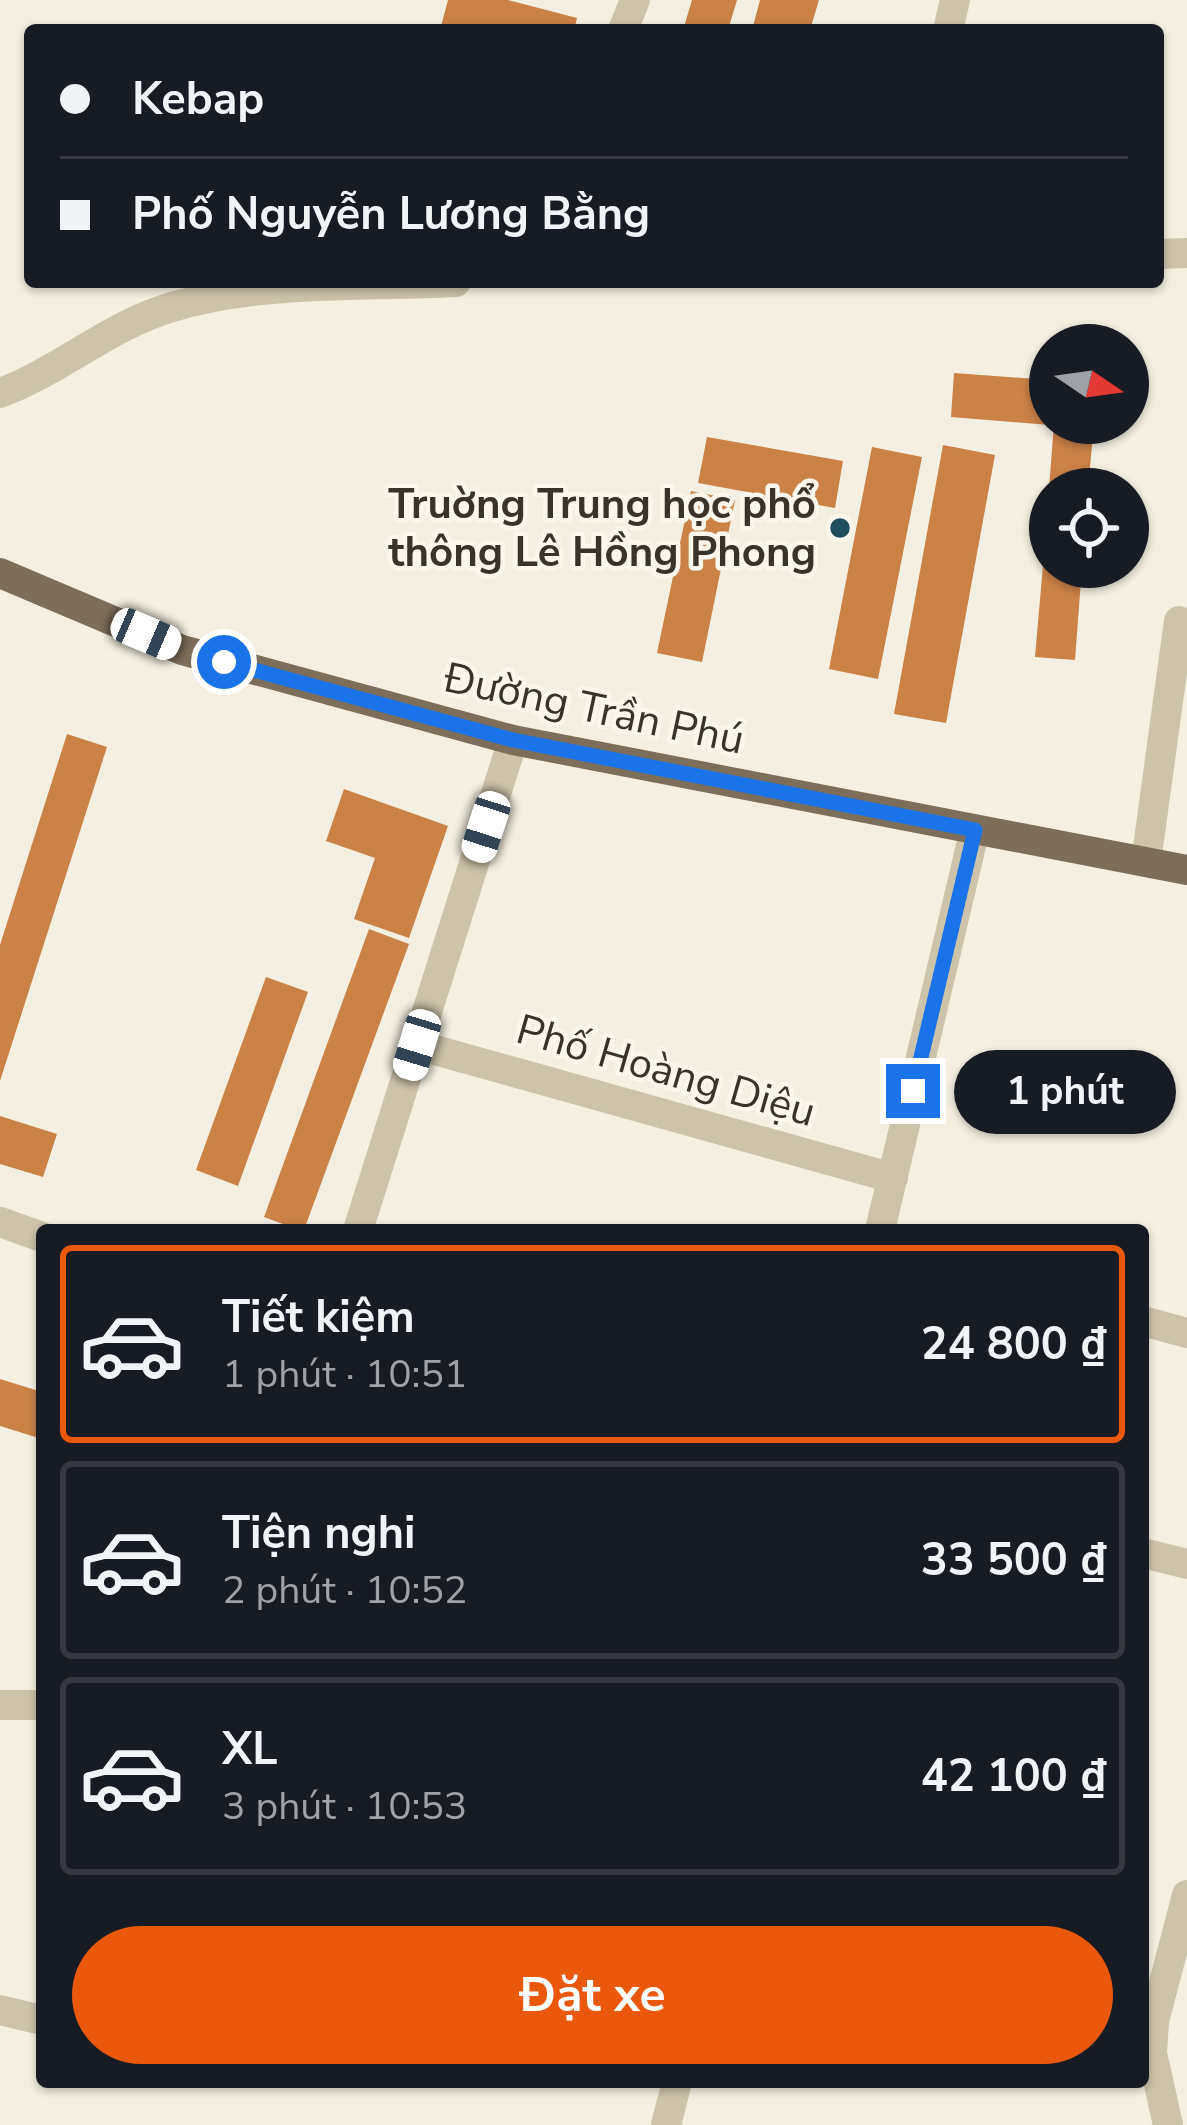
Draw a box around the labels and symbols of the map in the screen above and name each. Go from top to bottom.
north arrow [1029,324,1149,444]
place label: Truờng Trung học phổ thông Lê Hồng Phong [388,476,816,581]
marker: Truờng Trung học phổ thông Lê Hồng Phong [827,515,853,541]
car [106,603,186,665]
route start [197,635,251,689]
street label: Đường Trần Phú [438,649,749,769]
car [458,787,514,867]
street label: Phố Hoàng Diệu [510,1001,822,1141]
car [389,1005,445,1085]
callout: 1 phút [955,1049,1177,1133]
route end [886,1064,940,1118]

